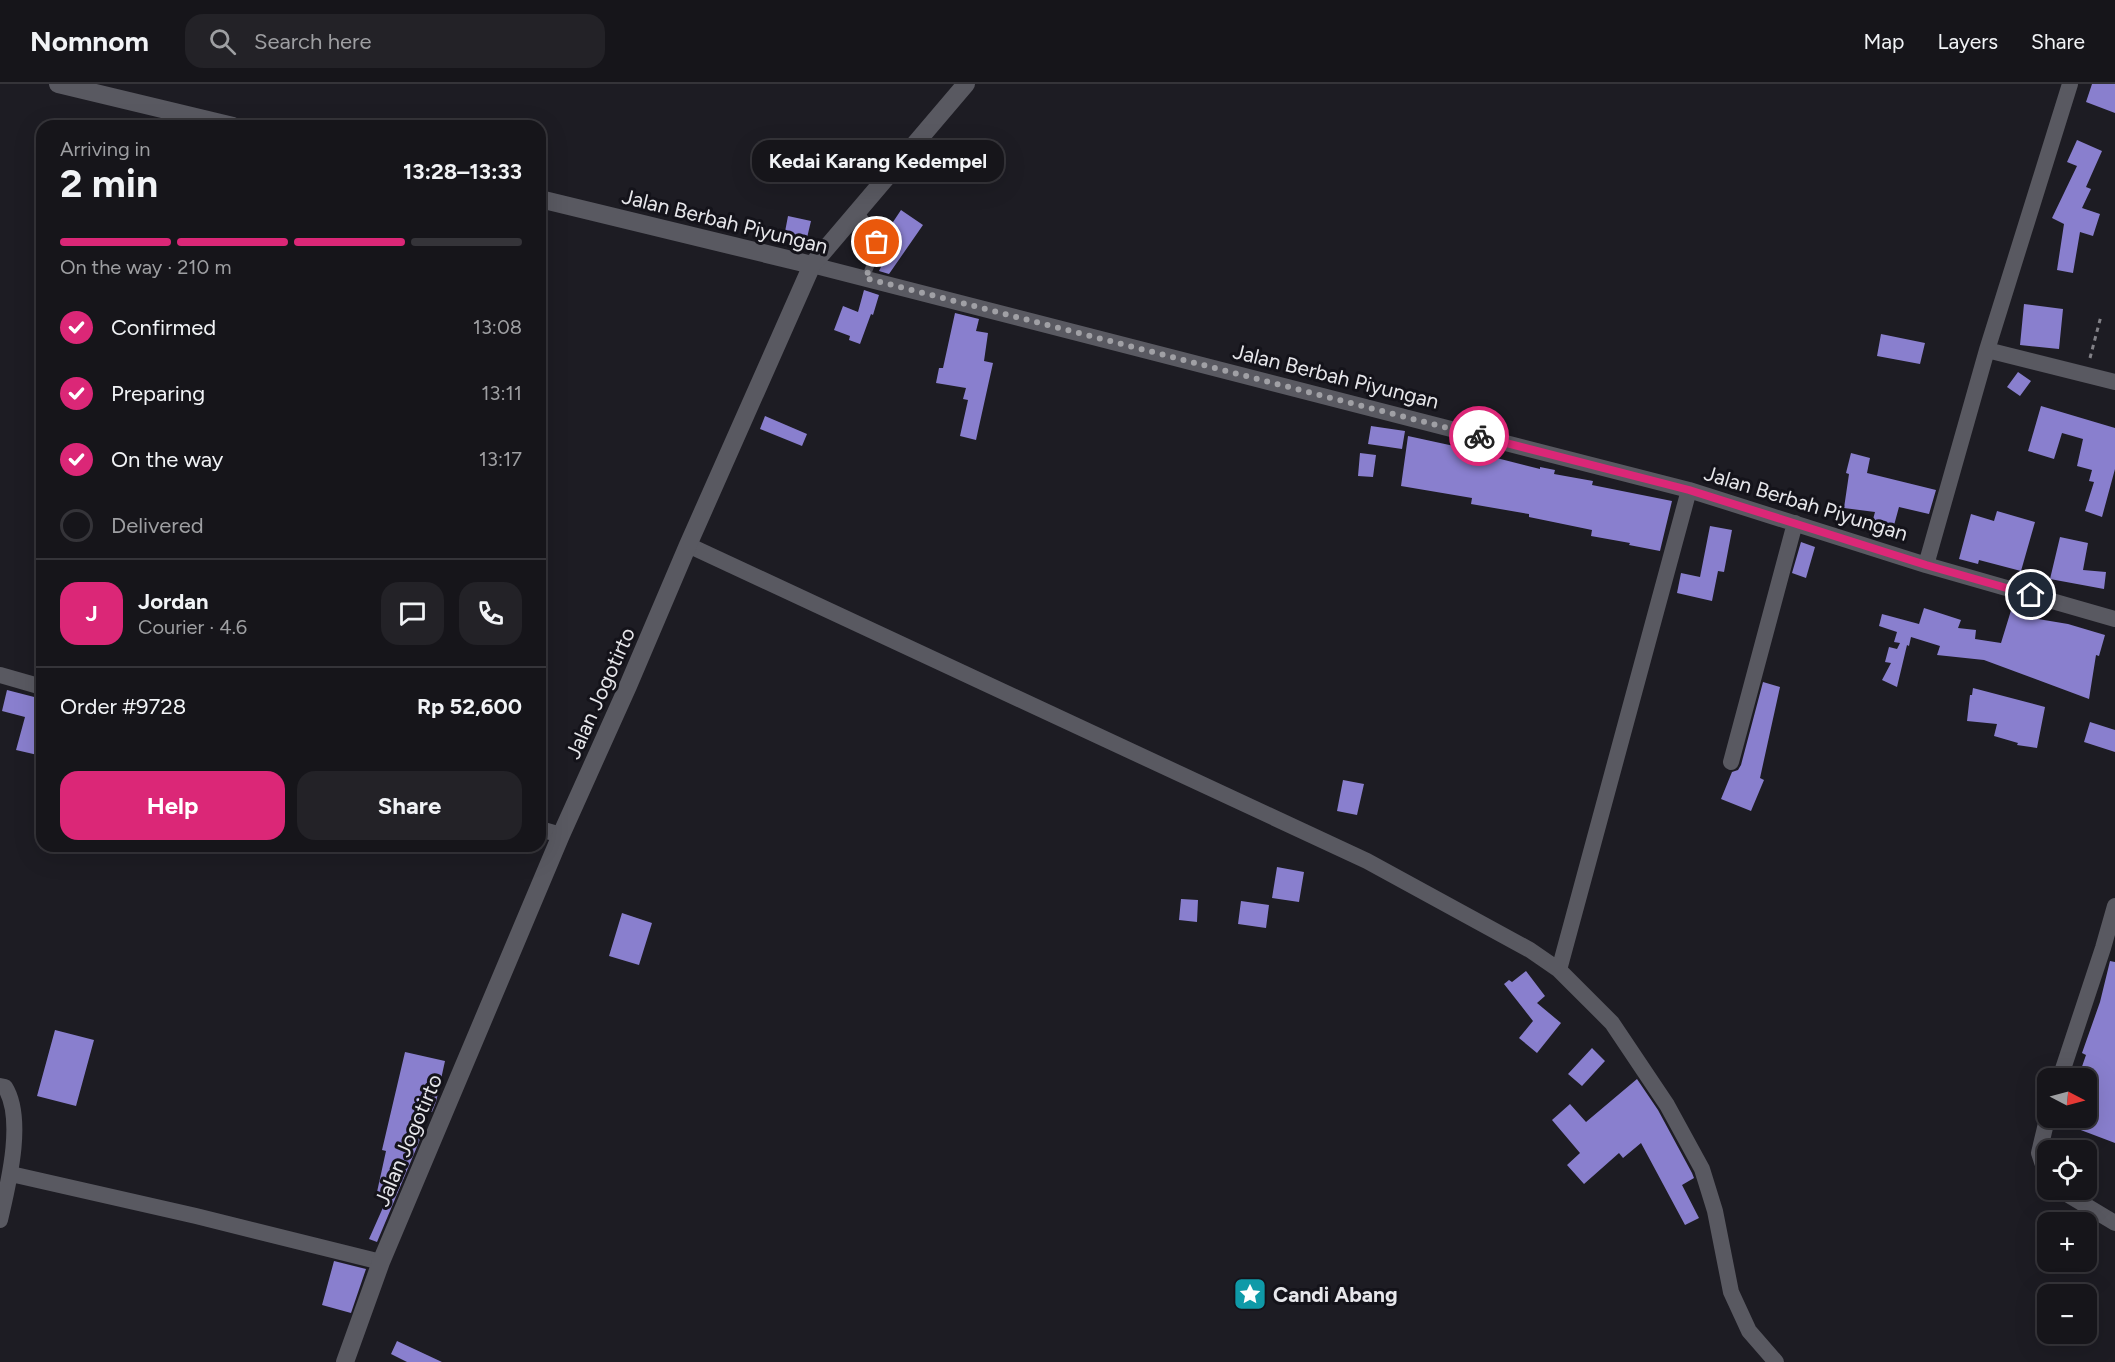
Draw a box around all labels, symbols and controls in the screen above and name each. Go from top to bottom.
search box [185,14,605,68]
text: Nomnom [30,24,149,58]
icon: search [206,25,239,58]
text: Search here [254,28,371,55]
text: Map [1864,29,1904,54]
text: Layers [1937,29,1998,54]
text: Share [2031,29,2085,54]
text: Arriving in [60,137,150,161]
callout: Kedai Karang Kedempel [751,140,1003,182]
text: Kedai Karang Kedempel [769,149,987,173]
text: 13:28–13:33 [403,158,522,185]
text: 2 min [60,160,158,207]
street label: Jalan Berbah Piyungan [619,183,831,259]
pin [851,216,902,267]
icon: bag [860,225,893,258]
text: On the way · 210 m [60,255,231,279]
icon: check [60,311,93,344]
text: Confirmed [111,314,216,341]
text: 13:08 [473,315,522,339]
street label: Jalan Berbah Piyungan [1230,338,1442,414]
icon: check [60,377,93,410]
text: Preparing [111,380,205,407]
text: 13:11 [481,381,522,405]
courier [1449,406,1509,466]
icon: bike [1463,420,1496,453]
icon: check [60,443,93,476]
text: On the way [111,446,223,473]
text: 13:17 [479,447,522,471]
street label: Jalan Berbah Piyungan [1701,460,1911,546]
text: Delivered [111,512,204,539]
pin [2005,569,2056,620]
icon: home [2014,578,2047,611]
button: chat [381,582,444,645]
button: phone [459,582,522,645]
text: Jordan [138,588,209,615]
text: J [85,600,98,627]
text: Courier · 4.6 [138,615,247,639]
street label: Jalan Jogotirto [560,623,640,763]
text: Order #9728 [60,693,186,720]
text: Rp 52,600 [417,693,522,720]
button: Help [60,771,285,840]
button: Share [297,771,522,840]
north arrow [2037,1068,2097,1128]
map controls [2037,1068,2097,1344]
street label: Jalan Jogotirto [369,1070,447,1210]
button: locate [2037,1140,2097,1200]
button: + [2037,1212,2097,1272]
place icon: Candi Abang [1232,1276,1268,1312]
place label: Candi Abang [1273,1282,1398,1307]
button: − [2037,1284,2097,1344]

